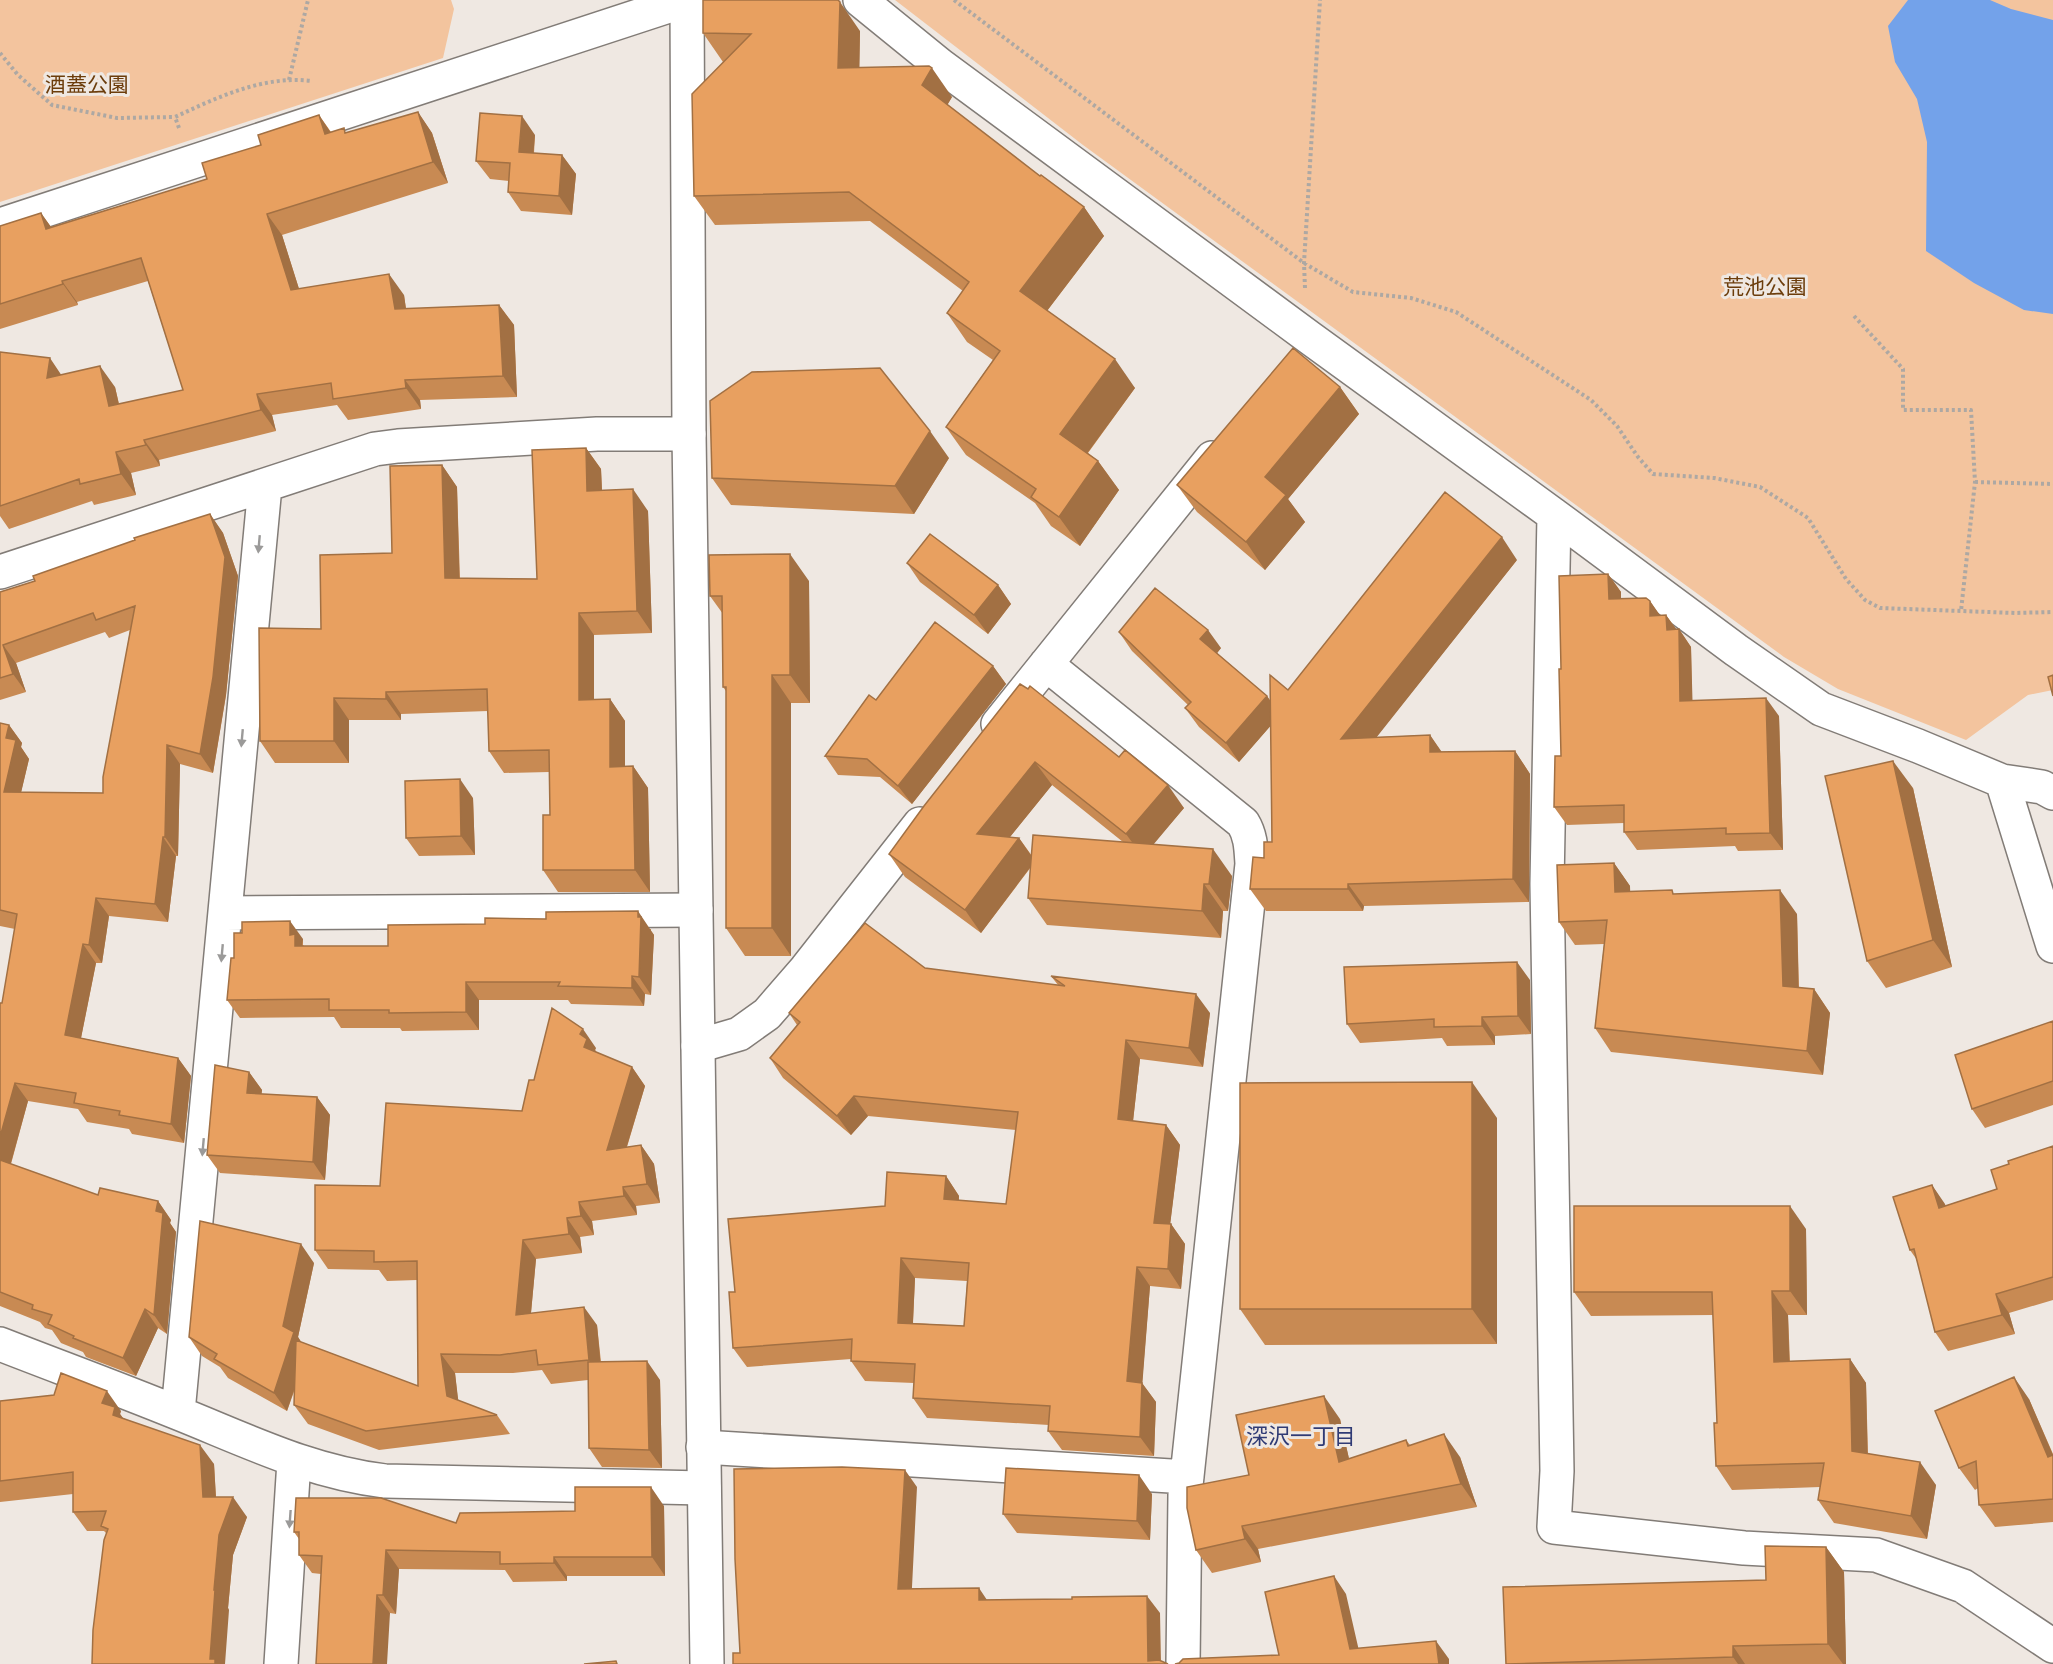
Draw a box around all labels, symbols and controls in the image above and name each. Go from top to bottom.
park label: 酒蓋公園 [45,72,129,98]
park label: 荒池公園 [1723,274,1807,300]
one-way arrow [254,534,264,553]
one-way arrow [237,729,247,748]
one-way arrow [217,944,227,963]
one-way arrow [198,1138,208,1157]
district label: 深沢一丁目 [1246,1423,1356,1450]
one-way arrow [286,1510,295,1529]

